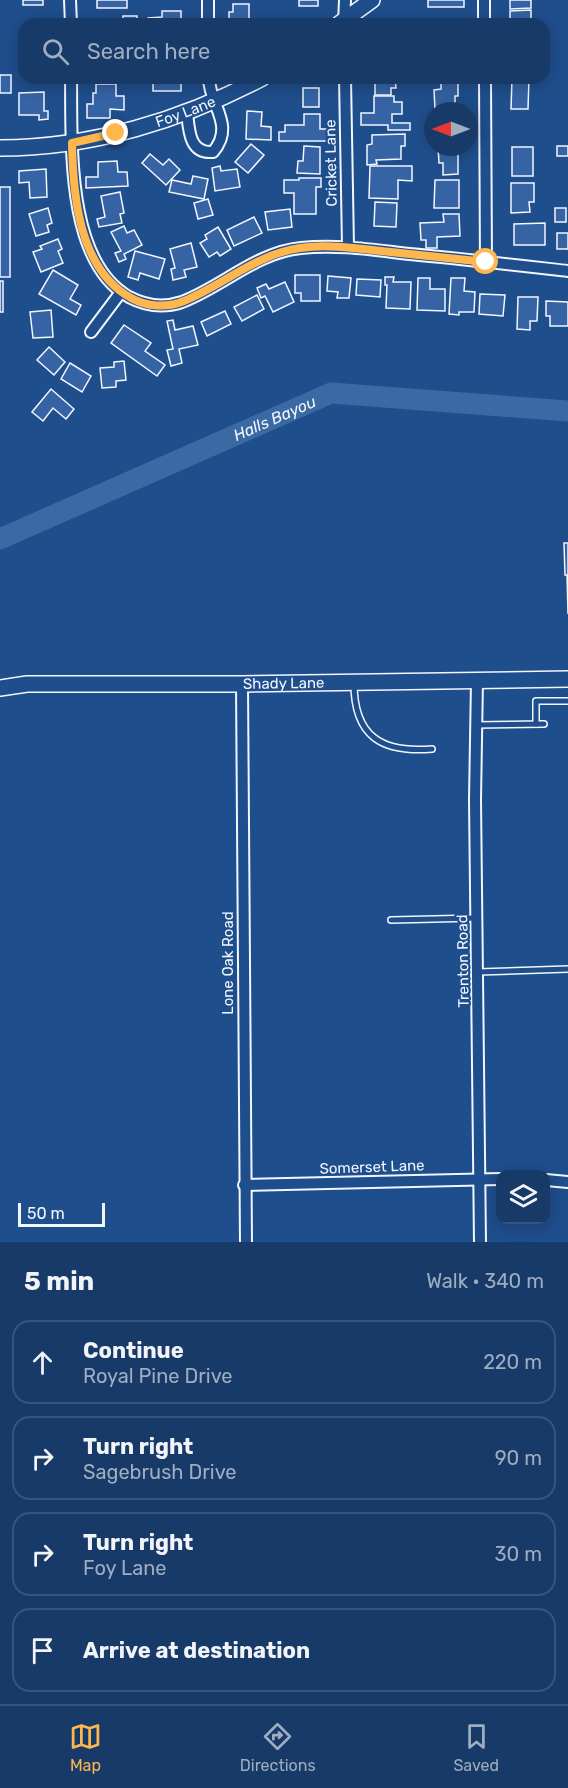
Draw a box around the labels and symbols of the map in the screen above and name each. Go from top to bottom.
street label: Foy Lane [153,92,218,131]
north arrow [424,102,478,156]
route end [102,119,128,145]
street label: Cricket Lane [321,119,341,207]
route start [472,248,498,274]
water label: Halls Bayou [230,392,319,445]
street label: Shady Lane [243,674,325,693]
street label: Lone Oak Road [219,911,237,1015]
street label: Trenton Road [453,914,473,1008]
street label: Somerset Lane [319,1156,425,1178]
scale bar [18,1200,105,1228]

